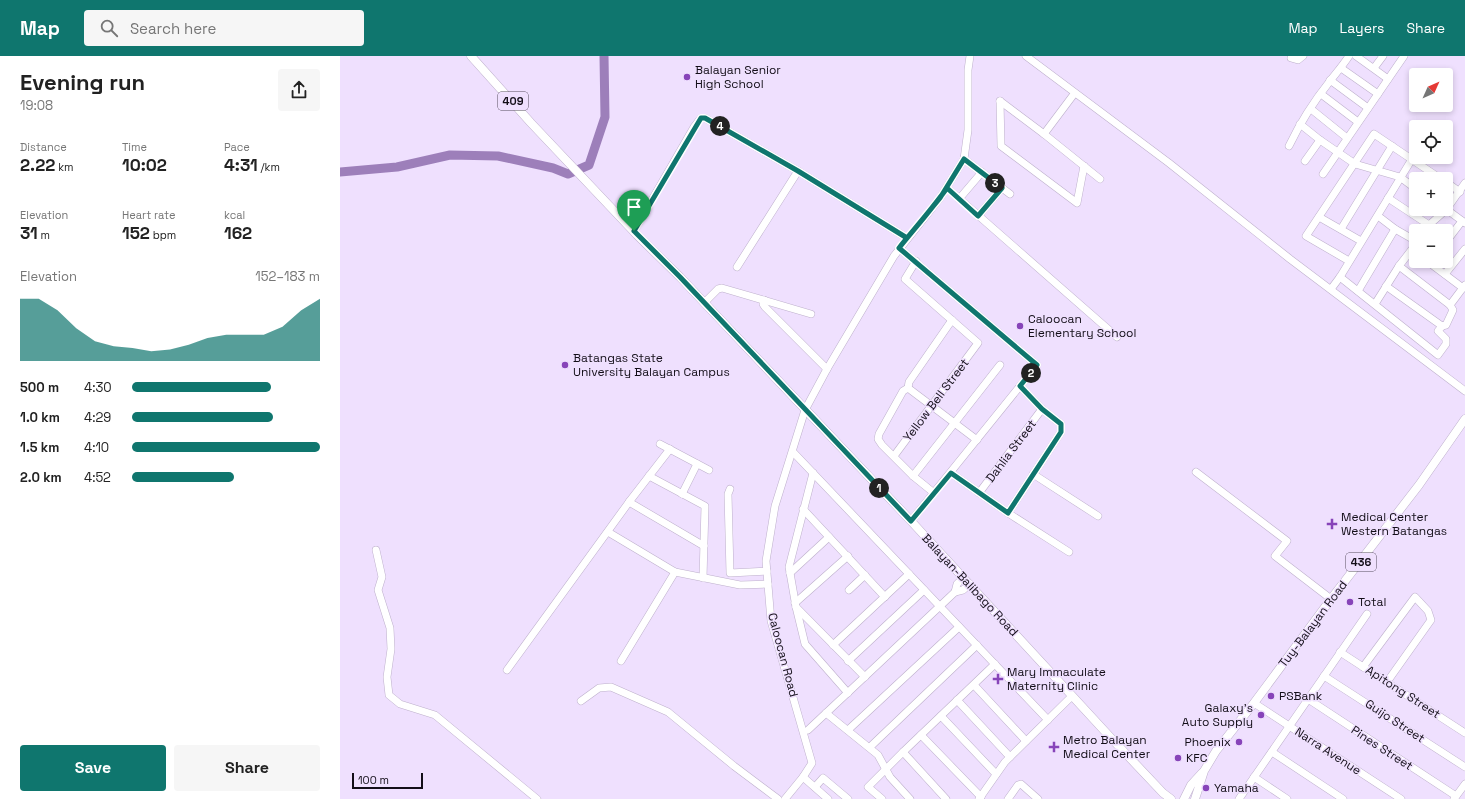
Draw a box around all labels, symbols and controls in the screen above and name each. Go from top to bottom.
search box [84,10,364,46]
text: Map [20,16,60,41]
icon: search [98,17,120,39]
text: Search here [130,19,216,38]
text: Map [1288,19,1318,37]
text: Layers [1340,19,1384,37]
text: Share [1406,19,1445,37]
place label: Balayan Senior High School [695,62,781,92]
text: Evening run [20,68,145,96]
north arrow [1409,68,1453,112]
map controls [1409,68,1453,268]
button: share [278,69,320,111]
marker: Balayan Senior High School [682,72,692,82]
road number: 409 [498,92,528,110]
text: 19:08 [20,97,53,114]
pin: 4 [710,116,730,136]
text: 4 [717,119,724,133]
button: locate [1409,120,1453,164]
text: Distance [20,140,67,154]
text: Time [122,140,147,154]
text: Pace [224,140,250,154]
text: 2.22 [20,154,55,176]
text: 10:02 [122,154,167,176]
text: 4:31 [224,154,258,176]
text: km [55,160,74,174]
text: /km [258,160,280,174]
button: + [1409,172,1453,216]
pin: 3 [985,173,1005,193]
text: 3 [992,176,998,190]
pin [617,190,651,231]
icon: arrive [623,196,645,218]
text: Elevation [20,208,68,222]
text: Heart rate [122,208,175,222]
text: kcal [224,208,245,222]
text: 31 [20,222,38,244]
text: 152 [122,222,150,244]
text: 162 [224,222,252,244]
button: − [1409,224,1453,268]
text: m [38,228,50,242]
text: bpm [150,228,176,242]
text: Elevation [20,268,77,285]
text: 152–183 m [255,268,320,285]
place label: Caloocan Elementary School [1028,311,1136,341]
marker: Caloocan Elementary School [1015,321,1025,331]
place label: Batangas State University Balayan Campus [573,350,730,380]
street label: Yellow Bell Street [900,355,972,445]
marker: Batangas State University Balayan Campus [560,360,570,370]
pin: 2 [1021,363,1041,383]
text: 2 [1028,366,1034,380]
text: 500 m [20,379,59,396]
text: 4:30 [84,379,112,396]
text: 1.0 km [20,409,60,426]
text: 4:29 [84,409,111,426]
street label: Dahlia Street [982,416,1040,486]
text: 1.5 km [20,439,59,456]
text: 4:10 [84,439,109,456]
text: 2.0 km [20,469,62,486]
text: 4:52 [84,469,111,486]
pin: 1 [869,478,889,498]
text: 1 [877,481,881,495]
place label: Medical Center Western Batangas [1341,509,1447,539]
marker: Medical Center Western Batangas [1326,518,1338,530]
street label: Balayan-Balibago Road [918,530,1022,640]
road number: 436 [1346,553,1376,571]
street label: Tuy-Balayan Road [1275,577,1351,671]
place label: Total [1358,594,1386,610]
marker: Total [1345,597,1355,607]
street label: Caloocan Road [764,611,802,699]
street label: Apitong Street [1363,662,1443,722]
place label: Mary Immaculate Maternity Clinic [1007,664,1106,694]
marker: Mary Immaculate Maternity Clinic [992,673,1004,685]
place label: PSBank [1279,688,1323,704]
marker: PSBank [1266,691,1276,701]
street label: Guijo Street [1362,696,1428,746]
place label: Galaxy’s Auto Supply [1182,700,1253,730]
marker: Galaxy’s Auto Supply [1256,710,1266,720]
street label: Pines Street [1348,722,1416,774]
street label: Narra Avenue [1292,724,1364,778]
place label: Metro Balayan Medical Center [1063,732,1151,762]
place label: Phoenix [1184,734,1231,750]
marker: Phoenix [1234,737,1244,747]
marker: Metro Balayan Medical Center [1048,741,1060,753]
button: Save [20,745,166,791]
button: Share [174,745,320,791]
place label: KFC [1186,750,1208,766]
marker: KFC [1173,753,1183,763]
scale bar [352,771,423,790]
text: 100 m [358,773,389,787]
place label: Yamaha [1214,780,1259,796]
marker: Yamaha [1201,783,1211,793]

